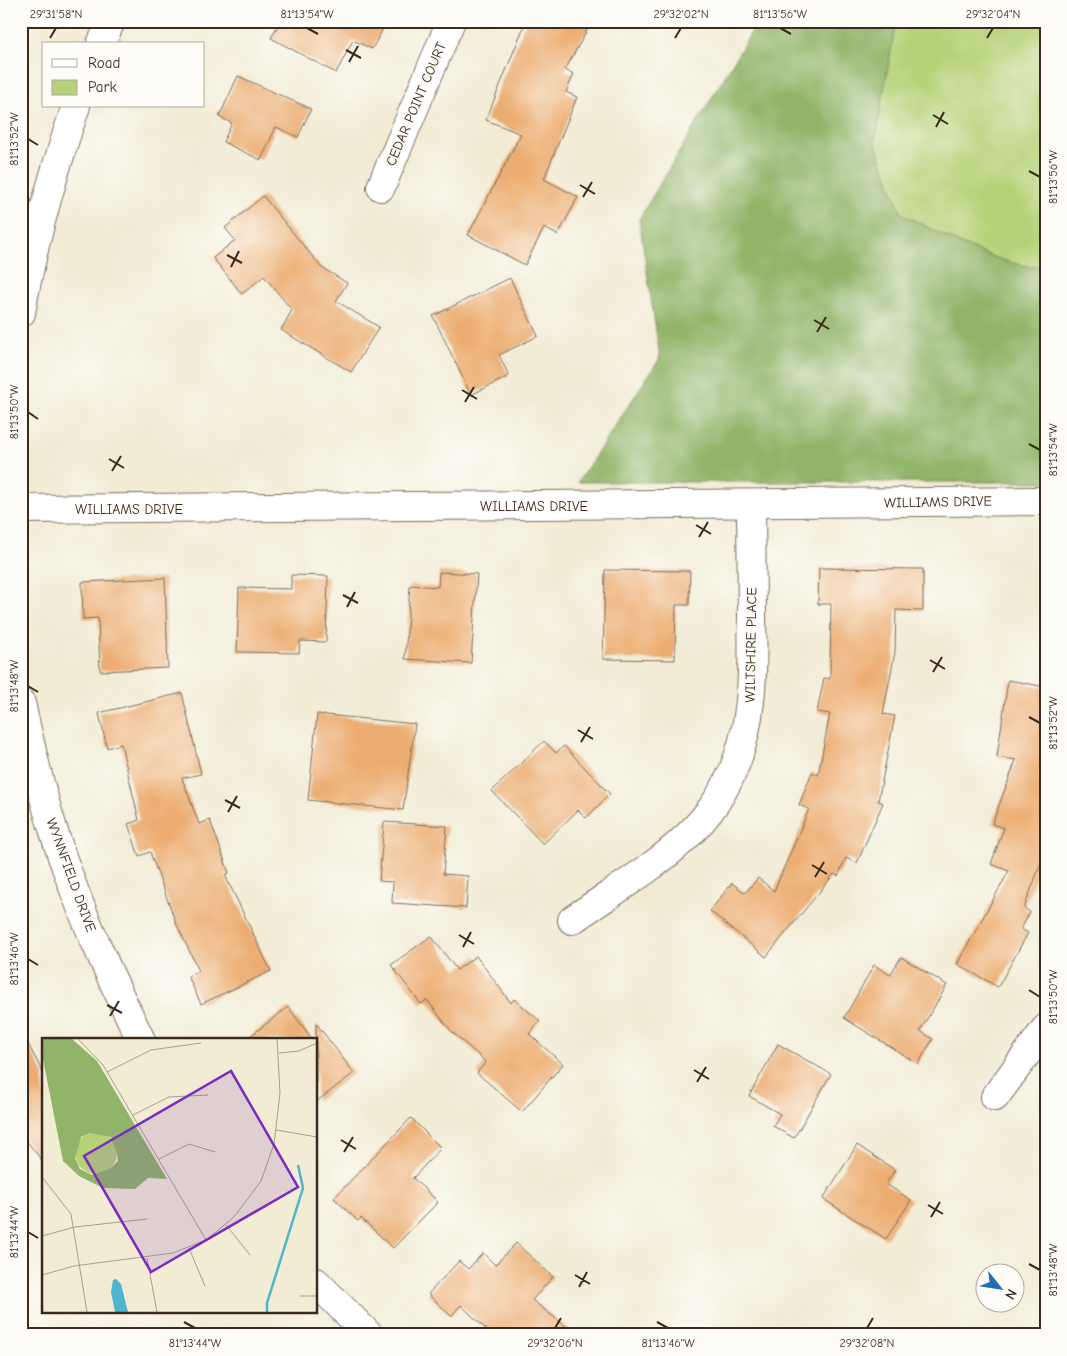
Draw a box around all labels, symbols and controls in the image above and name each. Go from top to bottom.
text: 29°31'58"N [30,7,82,21]
text: 81°13'54"W [280,7,334,21]
text: 29°32'02"N [653,7,709,21]
text: 81°13'56"W [753,7,807,21]
text: 29°32'04"N [966,7,1020,21]
street label: CEDAR POINT COURT [382,39,450,169]
legend [42,42,205,108]
text: Road [88,54,120,72]
text: Park [88,78,117,96]
text: 81°13'52"W [7,112,21,166]
text: 81°13'56"W [1046,150,1060,204]
text: 81°13'50"W [7,384,21,439]
text: 81°13'54"W [1046,423,1060,477]
street label: WILLIAMS DRIVE [884,493,992,511]
street label: WILLIAMS DRIVE [480,498,588,515]
street label: WILLIAMS DRIVE [75,501,183,518]
street label: WILTSHIRE PLACE [741,587,761,703]
text: 81°13'48"W [7,659,21,712]
text: 81°13'52"W [1046,696,1060,750]
street label: WYNNFIELD DRIVE [42,816,100,934]
text: 81°13'46"W [7,932,21,986]
text: 81°13'50"W [1046,969,1060,1024]
inset map [42,1038,318,1314]
text: 81°13'44"W [7,1205,21,1258]
text: 81°13'48"W [1046,1243,1060,1296]
north arrow [974,1264,1024,1314]
text: N [1001,1286,1020,1302]
text: 81°13'44"W [169,1336,222,1350]
text: 29°32'06"N [527,1336,583,1350]
text: 81°13'46"W [641,1336,695,1350]
text: 29°32'08"N [840,1336,895,1350]

